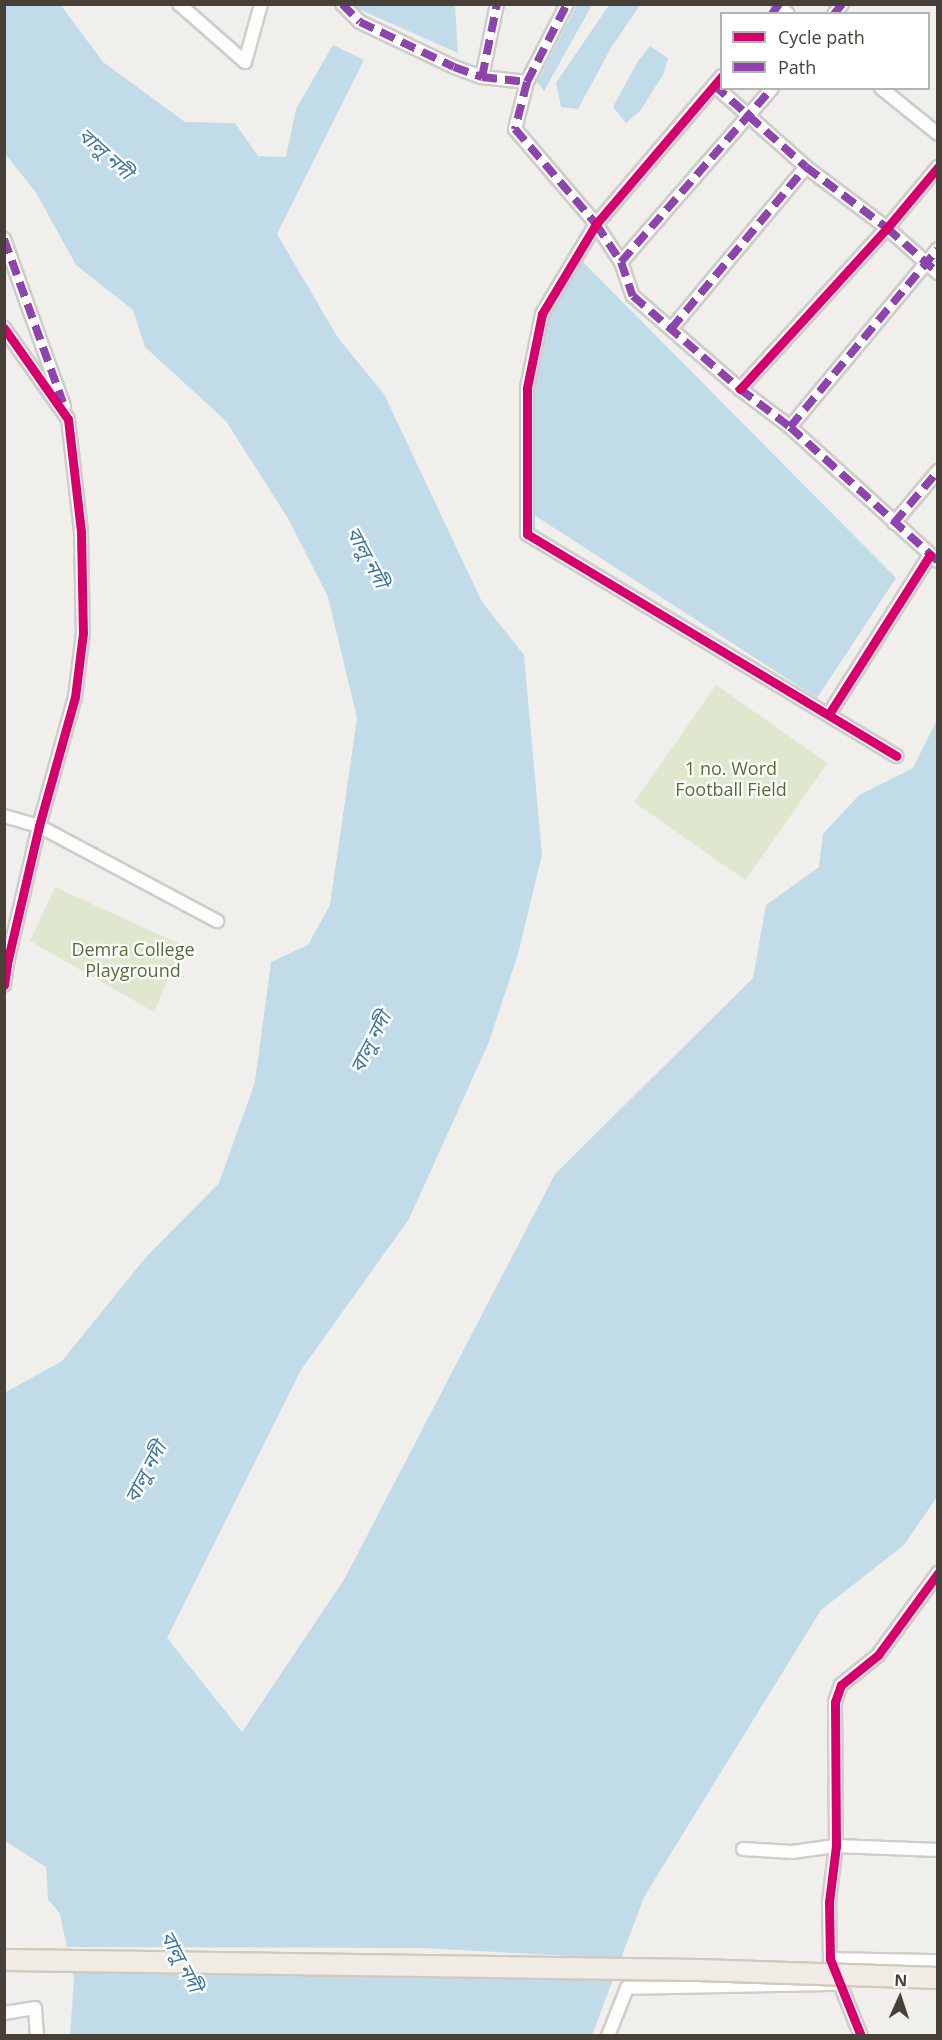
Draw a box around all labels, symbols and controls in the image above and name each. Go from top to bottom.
legend [720,12,930,90]
text: Cycle path [778,25,865,49]
text: Path [778,55,816,79]
water label: বালু নদী [74,122,138,184]
water label: বালু নদী [342,522,394,592]
park label: 1 no. Word Football Field [675,758,787,800]
park label: Demra College Playground [71,939,195,982]
water label: বালু নদী [344,1007,396,1077]
water label: বালু নদী [119,1437,171,1507]
water label: বালু নদী [156,1926,208,1996]
north arrow [870,1968,930,2028]
text: N [894,1969,908,1991]

